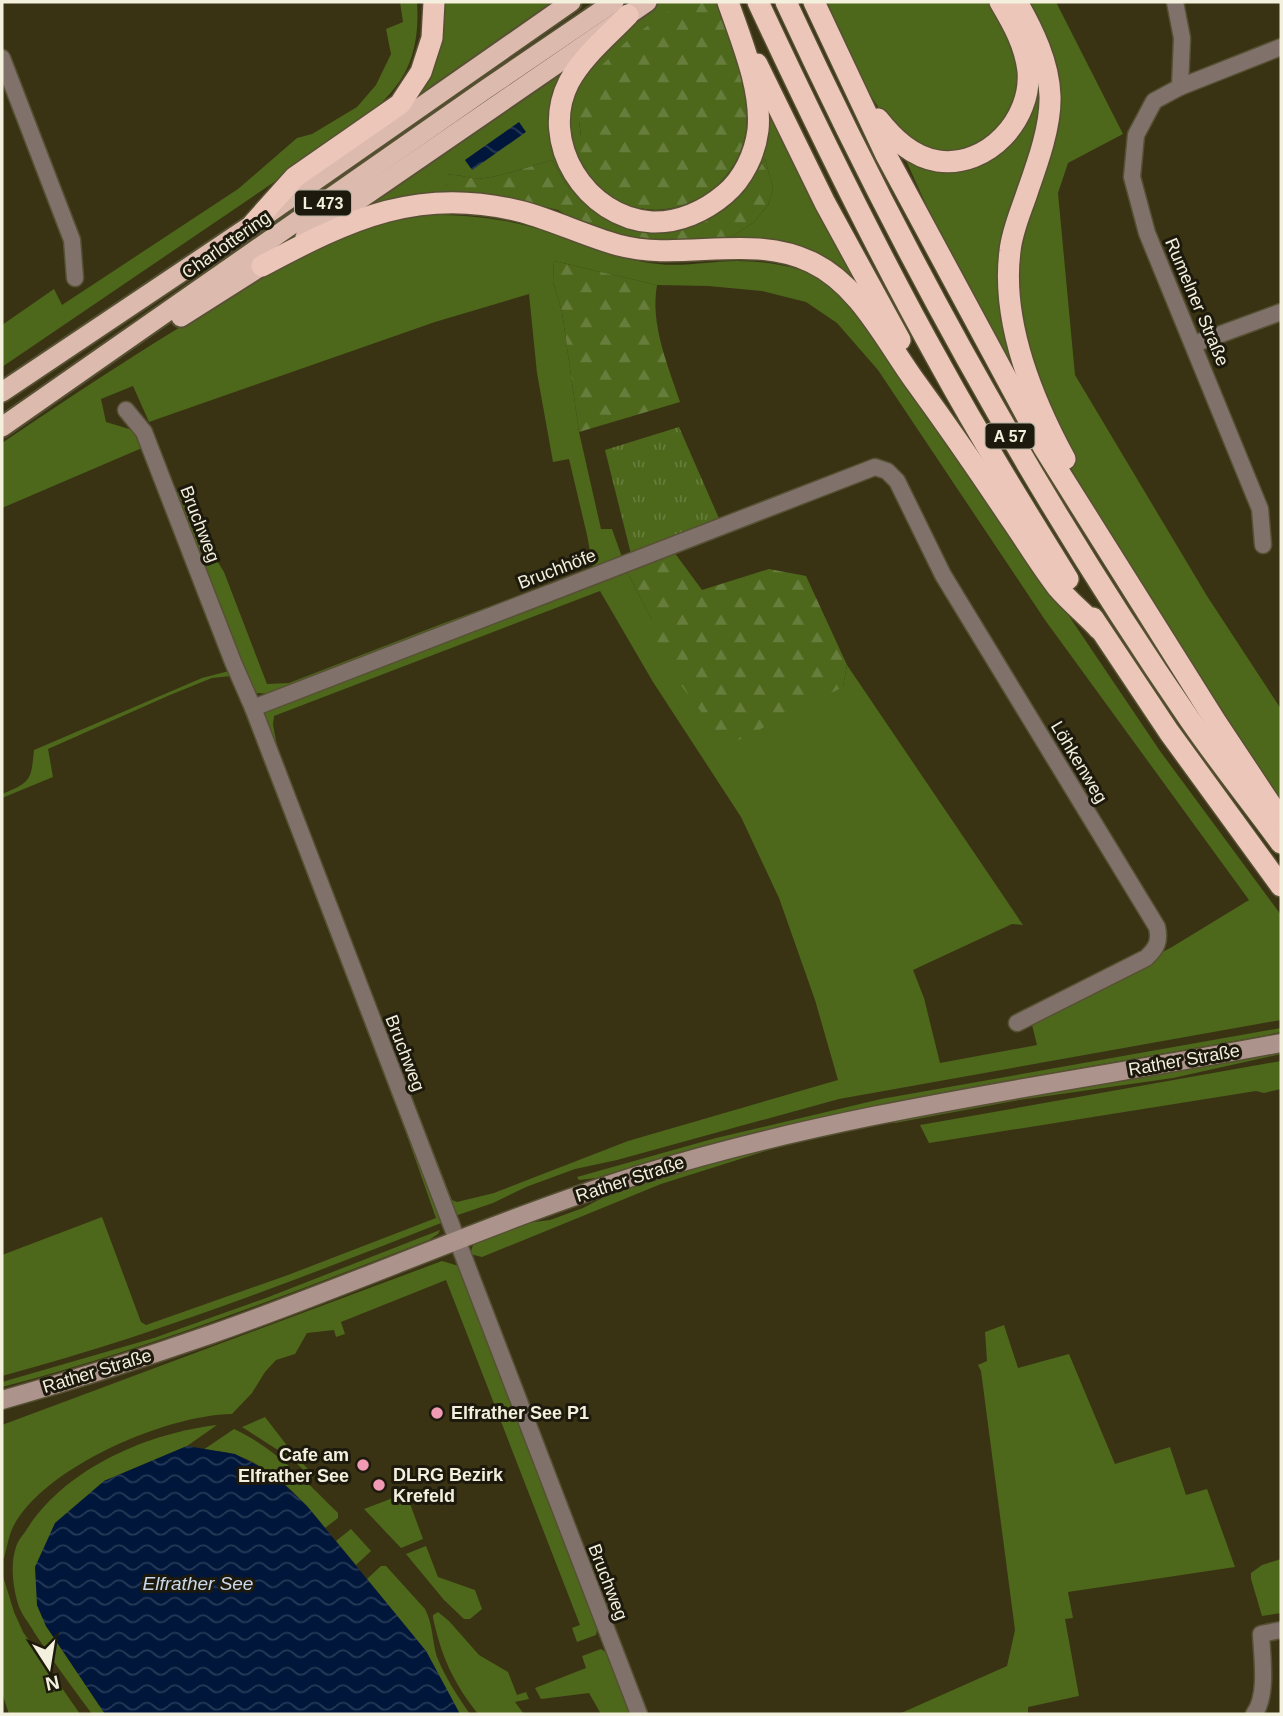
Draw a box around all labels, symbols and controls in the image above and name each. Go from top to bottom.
road number: L 473 [295,190,351,216]
street label: Charlottering [178,207,274,283]
street label: Rumelner Straße [1161,235,1233,369]
road number: A 57 [986,424,1034,448]
street label: Bruchweg [176,483,224,565]
street label: Bruchhöfe [515,545,599,593]
street label: Löhkenweg [1047,717,1111,807]
street label: Bruchweg [381,1012,429,1094]
street label: Rather Straße [1127,1040,1241,1080]
street label: Rather Straße [573,1152,687,1206]
street label: Rather Straße [40,1345,154,1397]
place label: Elfrather See P1 [451,1403,589,1423]
marker: Elfrather See P1 [429,1405,445,1421]
place label: Cafe am Elfrather See [238,1445,349,1486]
marker: Cafe am Elfrather See [355,1457,371,1473]
place label: DLRG Bezirk Krefeld [393,1465,504,1506]
marker: DLRG Bezirk Krefeld [371,1477,387,1493]
street label: Bruchweg [584,1541,632,1623]
water label: Elfrather See [143,1573,253,1594]
north arrow [14,1632,84,1702]
text: N [44,1671,61,1695]

